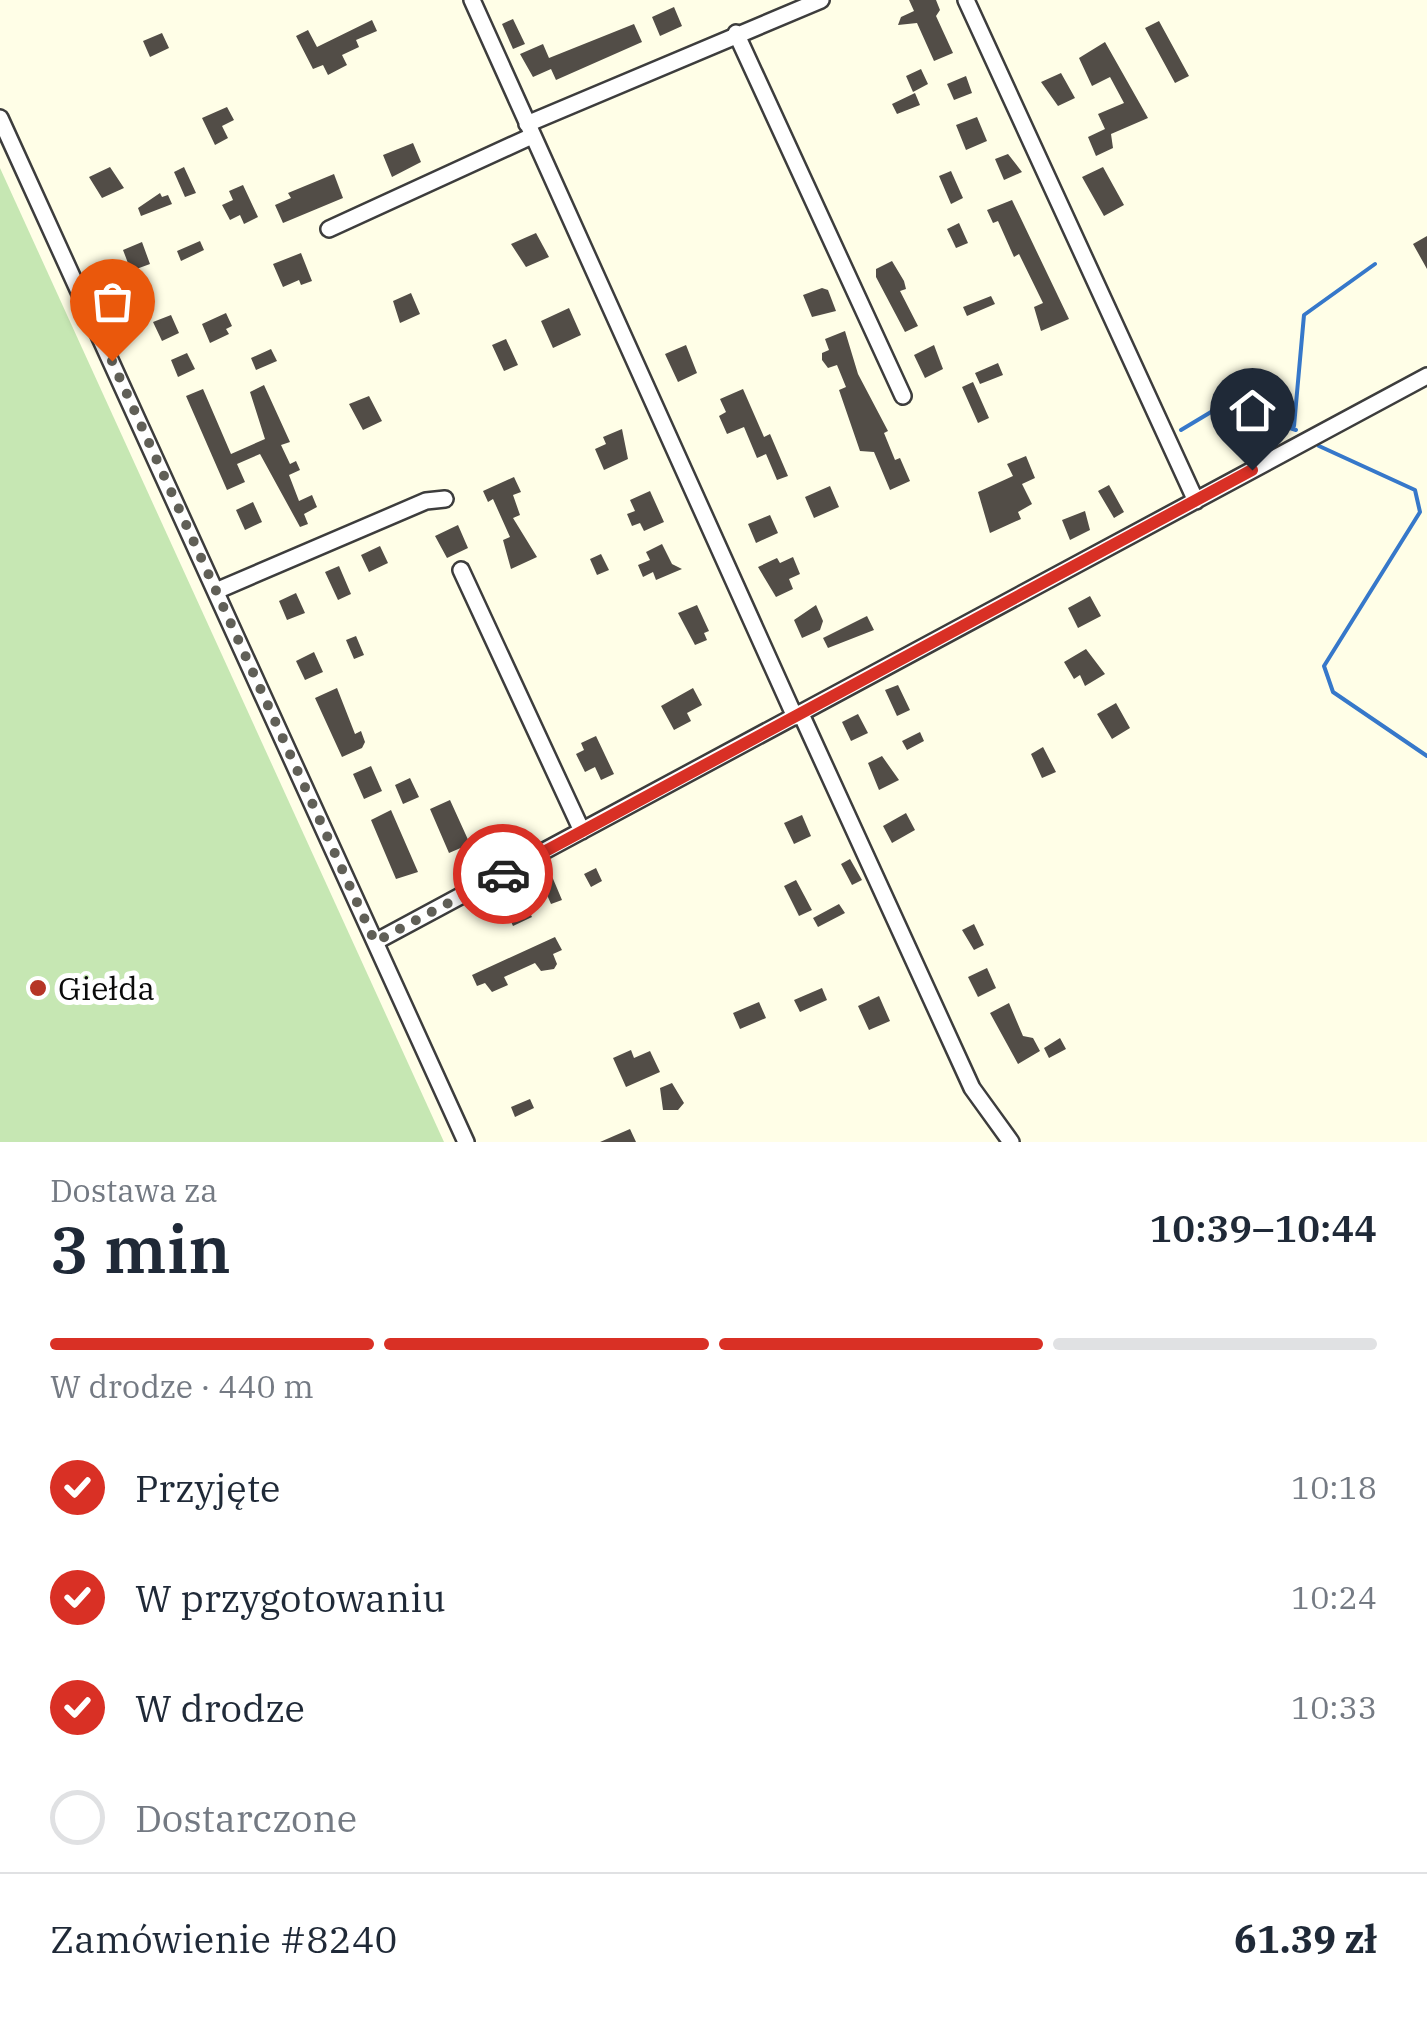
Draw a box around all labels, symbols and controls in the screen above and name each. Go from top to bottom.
pin [70,259,155,362]
icon: bag [85,274,140,329]
pin [1210,368,1295,471]
icon: home [1225,383,1280,438]
courier [453,824,553,924]
icon: car [476,847,531,902]
place label: Giełda [58,967,155,1009]
marker: Giełda [27,977,49,999]
text: Dostawa za [50,1169,218,1211]
text: 10:39–10:44 [1150,1203,1377,1252]
text: 3 min [50,1206,231,1291]
text: W drodze · 440 m [50,1365,314,1407]
icon: check [50,1460,105,1515]
text: Przyjęte [135,1463,280,1512]
text: 10:18 [1291,1466,1377,1508]
icon: check [50,1570,105,1625]
text: W przygotowaniu [135,1573,446,1622]
text: 10:24 [1291,1576,1377,1618]
icon: check [50,1680,105,1735]
text: W drodze [135,1683,305,1732]
text: 10:33 [1291,1686,1377,1728]
text: Dostarczone [135,1793,357,1842]
text: Zamówienie #8240 [50,1914,397,1963]
text: 61.39 zł [1234,1914,1377,1963]

